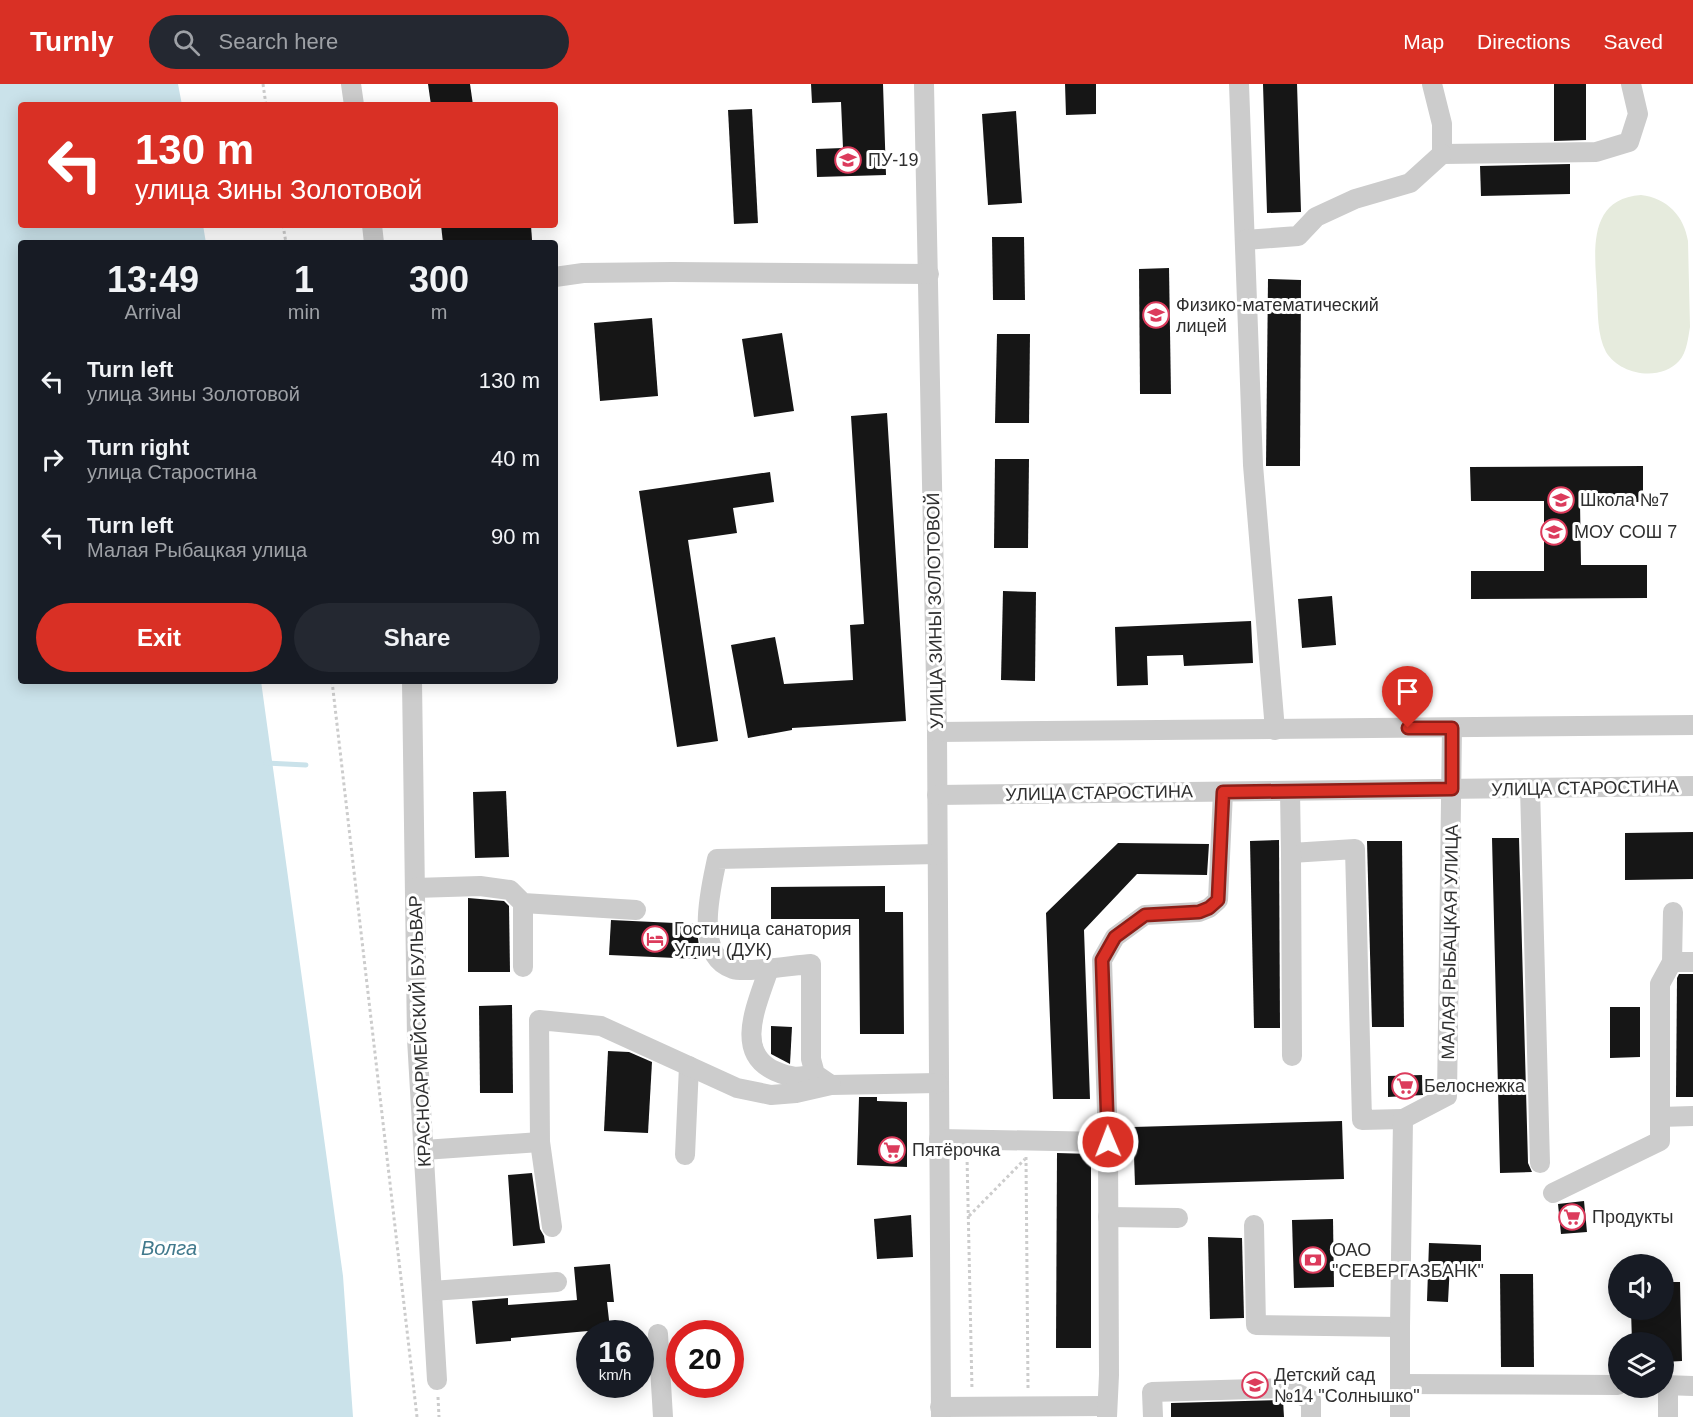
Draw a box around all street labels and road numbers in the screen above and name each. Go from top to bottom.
street label: УЛИЦА ЗИНЫ ЗОЛОТОВОЙ [922,493,947,729]
street label: УЛИЦА СТАРОСТИНА [1491,776,1679,800]
street label: УЛИЦА СТАРОСТИНА [1005,781,1193,805]
street label: МАЛАЯ РЫБАЦКАЯ УЛИЦА [1438,824,1462,1060]
street label: КРАСНОАРМЕЙСКИЙ БУЛЬВАР [404,895,435,1167]

